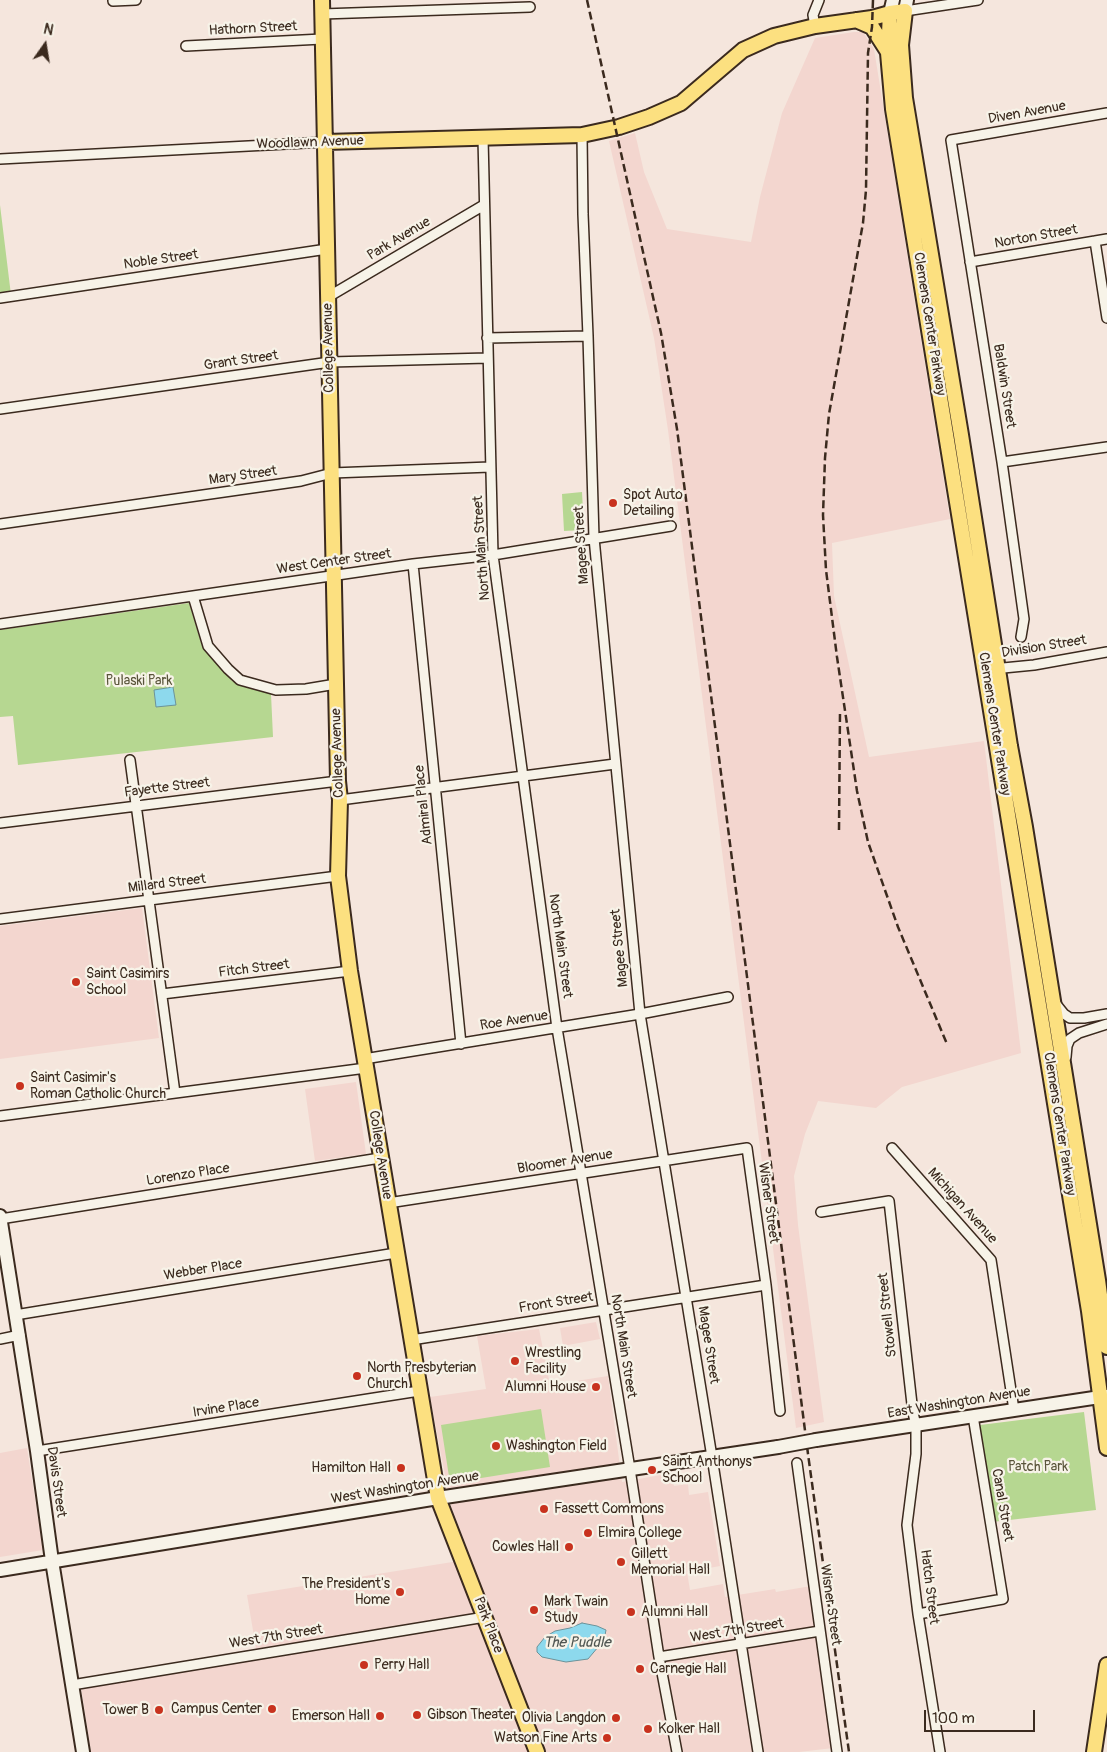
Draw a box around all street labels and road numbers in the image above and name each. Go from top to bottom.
street label: Hathorn Street [208,18,298,40]
street label: Diven Avenue [987,98,1067,128]
street label: Woodlawn Avenue [256,133,364,153]
street label: Park Avenue [364,214,434,264]
street label: Norton Street [993,221,1079,253]
street label: Noble Street [123,246,199,274]
street label: Clemens Center Parkway [909,251,949,397]
street label: College Avenue [320,303,338,393]
street label: Baldwin Street [989,343,1019,429]
street label: Grant Street [203,347,279,375]
street label: Mary Street [208,463,278,489]
street label: North Main Street [470,495,494,601]
street label: Magee Street [571,505,593,585]
street label: West Center Street [276,546,392,578]
street label: Division Street [1000,632,1088,662]
street label: Clemens Center Parkway [974,651,1014,797]
street label: College Avenue [328,708,348,798]
street label: Admiral Place [411,764,437,846]
street label: Fayette Street [123,774,211,802]
street label: Millard Street [127,871,207,897]
street label: North Main Street [544,893,576,999]
street label: Magee Street [608,908,632,988]
street label: Fitch Street [218,956,290,982]
street label: Roe Avenue [479,1007,549,1035]
street label: Clemens Center Parkway [1039,1051,1079,1197]
street label: College Avenue [365,1109,395,1201]
street label: Bloomer Avenue [516,1146,614,1178]
street label: Lorenzo Place [145,1160,231,1190]
street label: Wisner Street [754,1161,782,1245]
street label: Michigan Avenue [924,1165,1000,1247]
street label: Webber Place [163,1256,243,1284]
street label: Stowell Street [875,1272,901,1358]
street label: Front Street [518,1289,594,1317]
street label: North Main Street [606,1293,640,1399]
street label: Magee Street [694,1305,722,1385]
street label: East Washington Avenue [886,1383,1032,1423]
street label: Irvine Place [192,1394,260,1422]
street label: Davis Street [43,1446,69,1518]
street label: Canal Street [987,1467,1017,1543]
street label: West Washington Avenue [330,1468,480,1508]
street label: Hatch Street [916,1549,942,1625]
street label: Wisner Street [816,1563,844,1647]
street label: Park Place [470,1594,506,1656]
street label: West 7th Street [689,1615,785,1647]
street label: West 7th Street [228,1621,324,1653]

